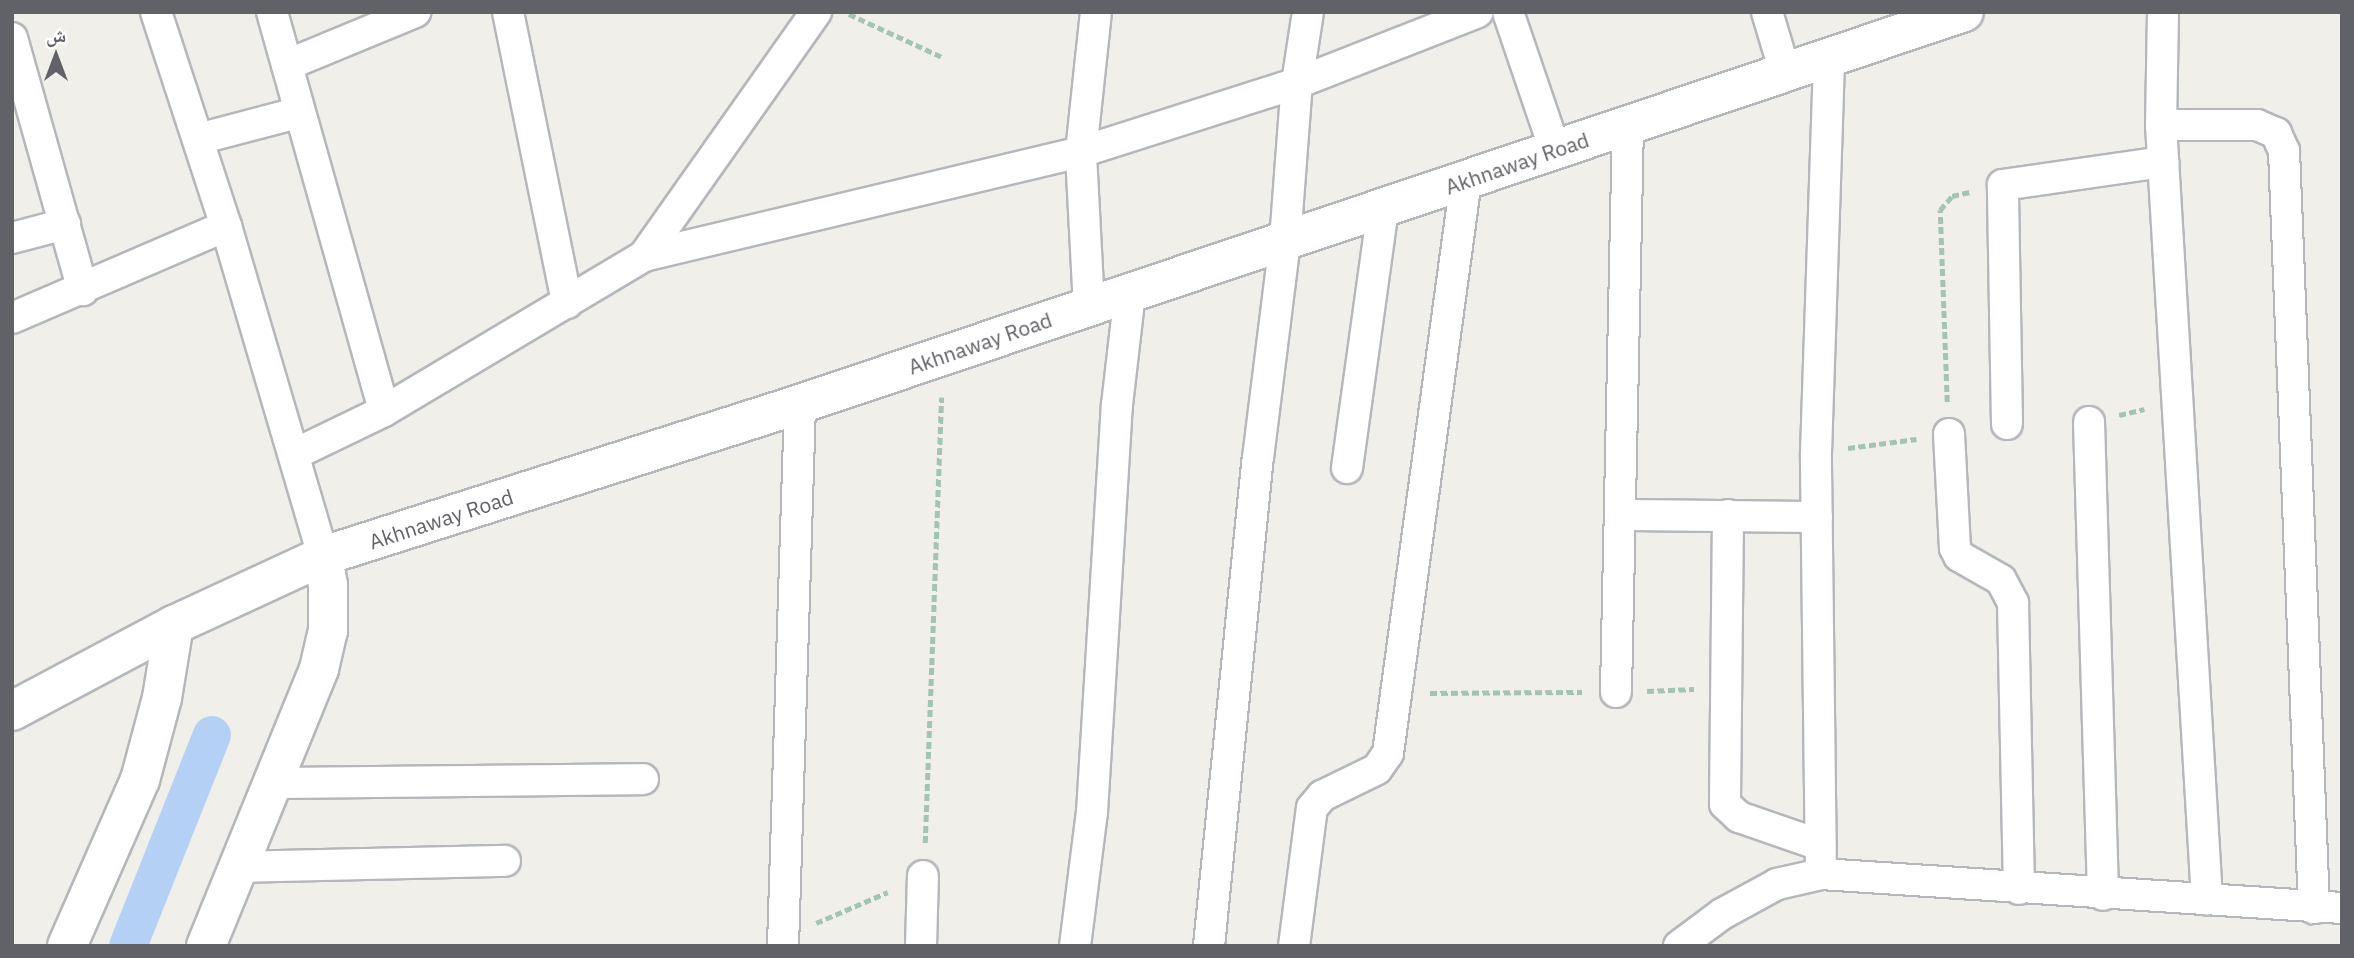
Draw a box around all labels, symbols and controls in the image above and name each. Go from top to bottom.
north arrow [21,21,91,91]
text: ش [46,23,66,47]
street label: Akhnaway Road [1442,127,1592,199]
street label: Akhnaway Road [905,307,1055,379]
street label: Akhnaway Road [366,484,516,554]

